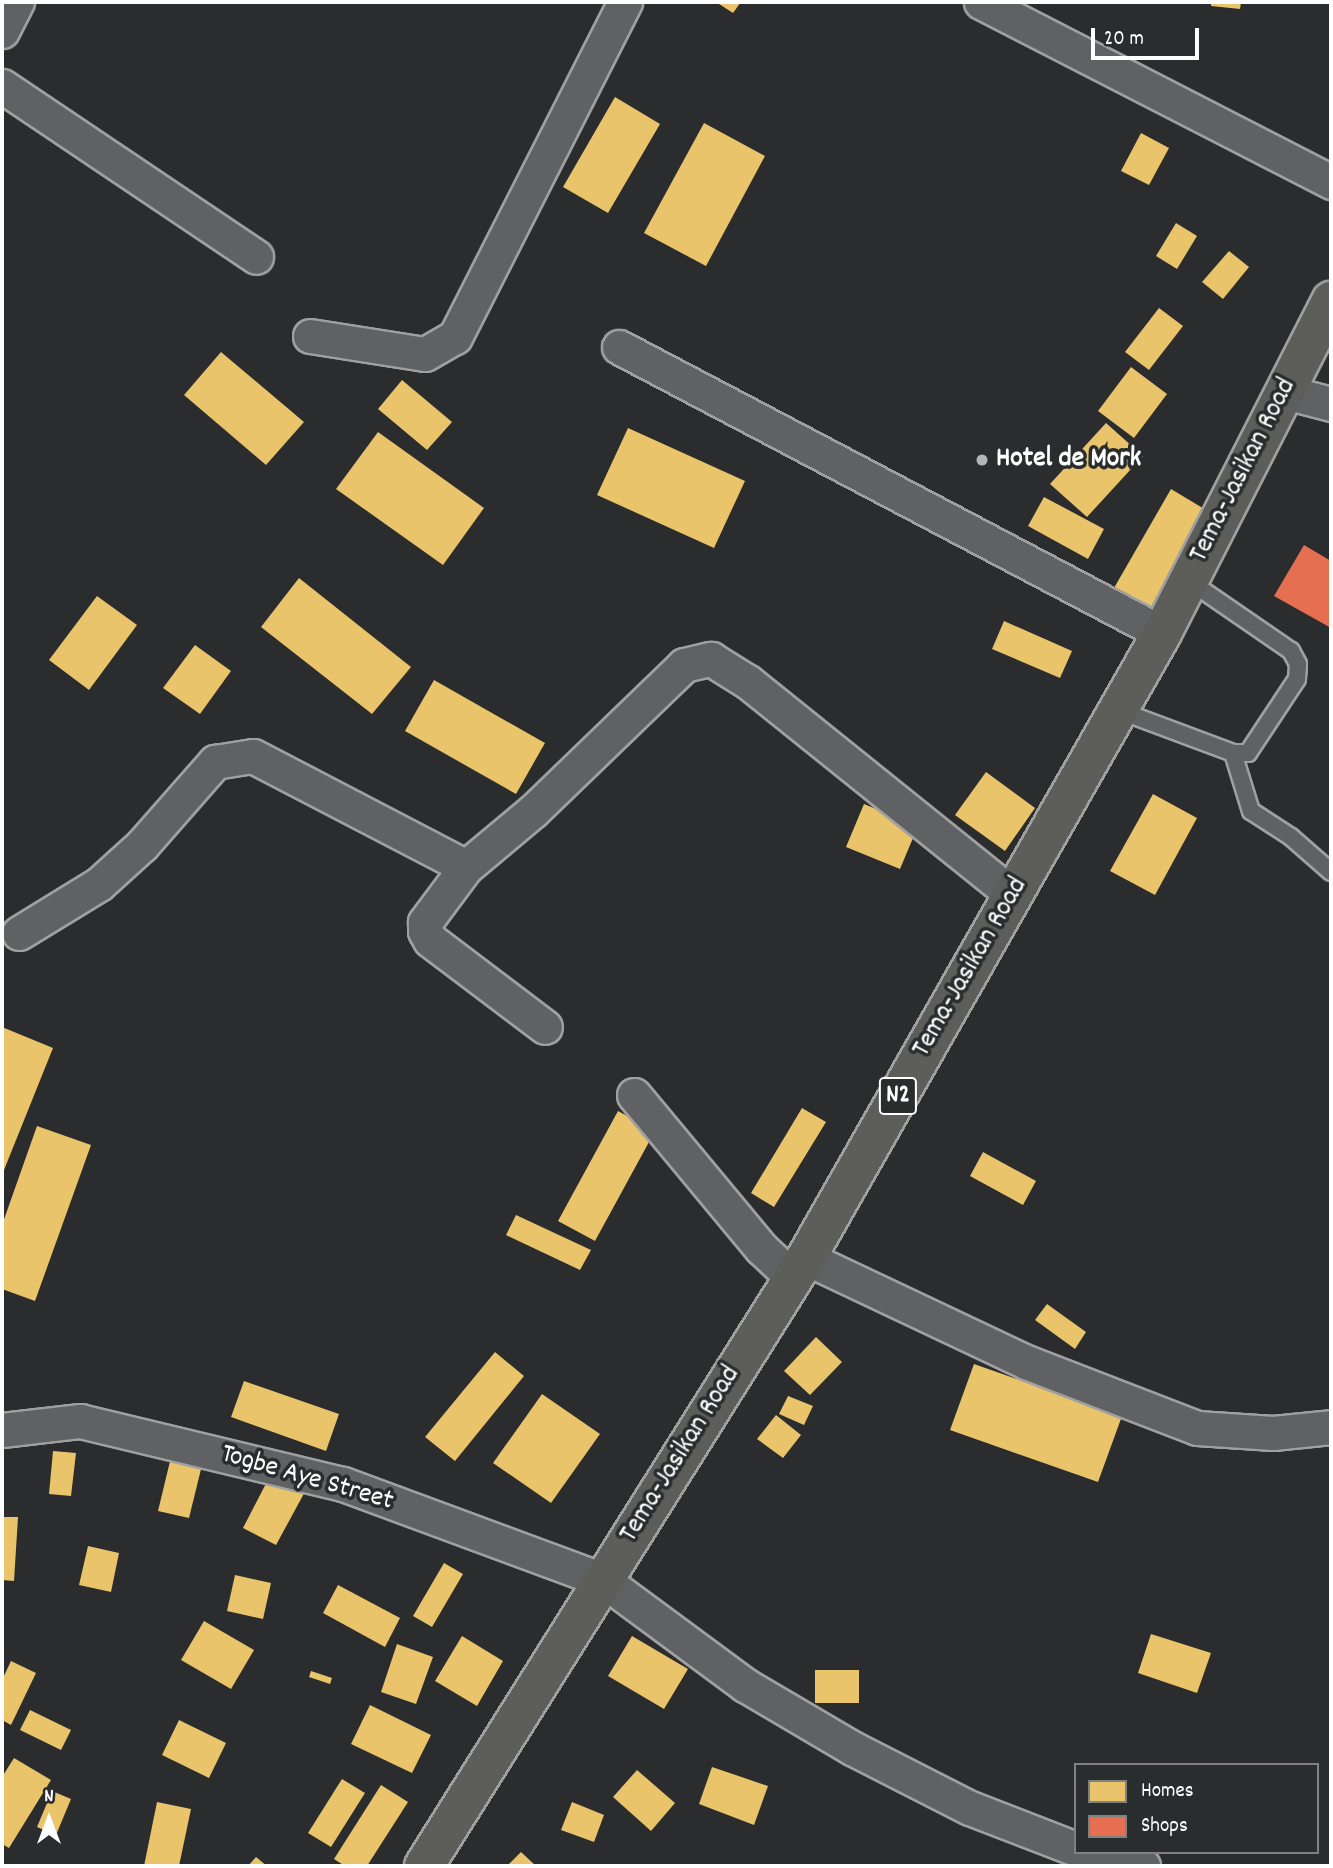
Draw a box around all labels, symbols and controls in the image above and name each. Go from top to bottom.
scale bar [1095,14,1204,58]
text: 20 m [1104,25,1144,55]
street label: Tema-Jasikan Road [1183,373,1305,569]
place label: Hotel de Mork [996,443,1141,477]
marker: Hotel de Mork [974,452,990,468]
street label: Tema-Jasikan Road [906,872,1036,1064]
road number: N2 [879,1074,917,1119]
street label: Tema-Jasikan Road [613,1360,749,1550]
street label: Togbe Aye Street [217,1438,397,1520]
legend [1074,1763,1319,1854]
text: Homes [1141,1777,1194,1807]
north arrow [14,1784,84,1854]
text: N [44,1784,54,1811]
text: Shops [1141,1812,1188,1842]

